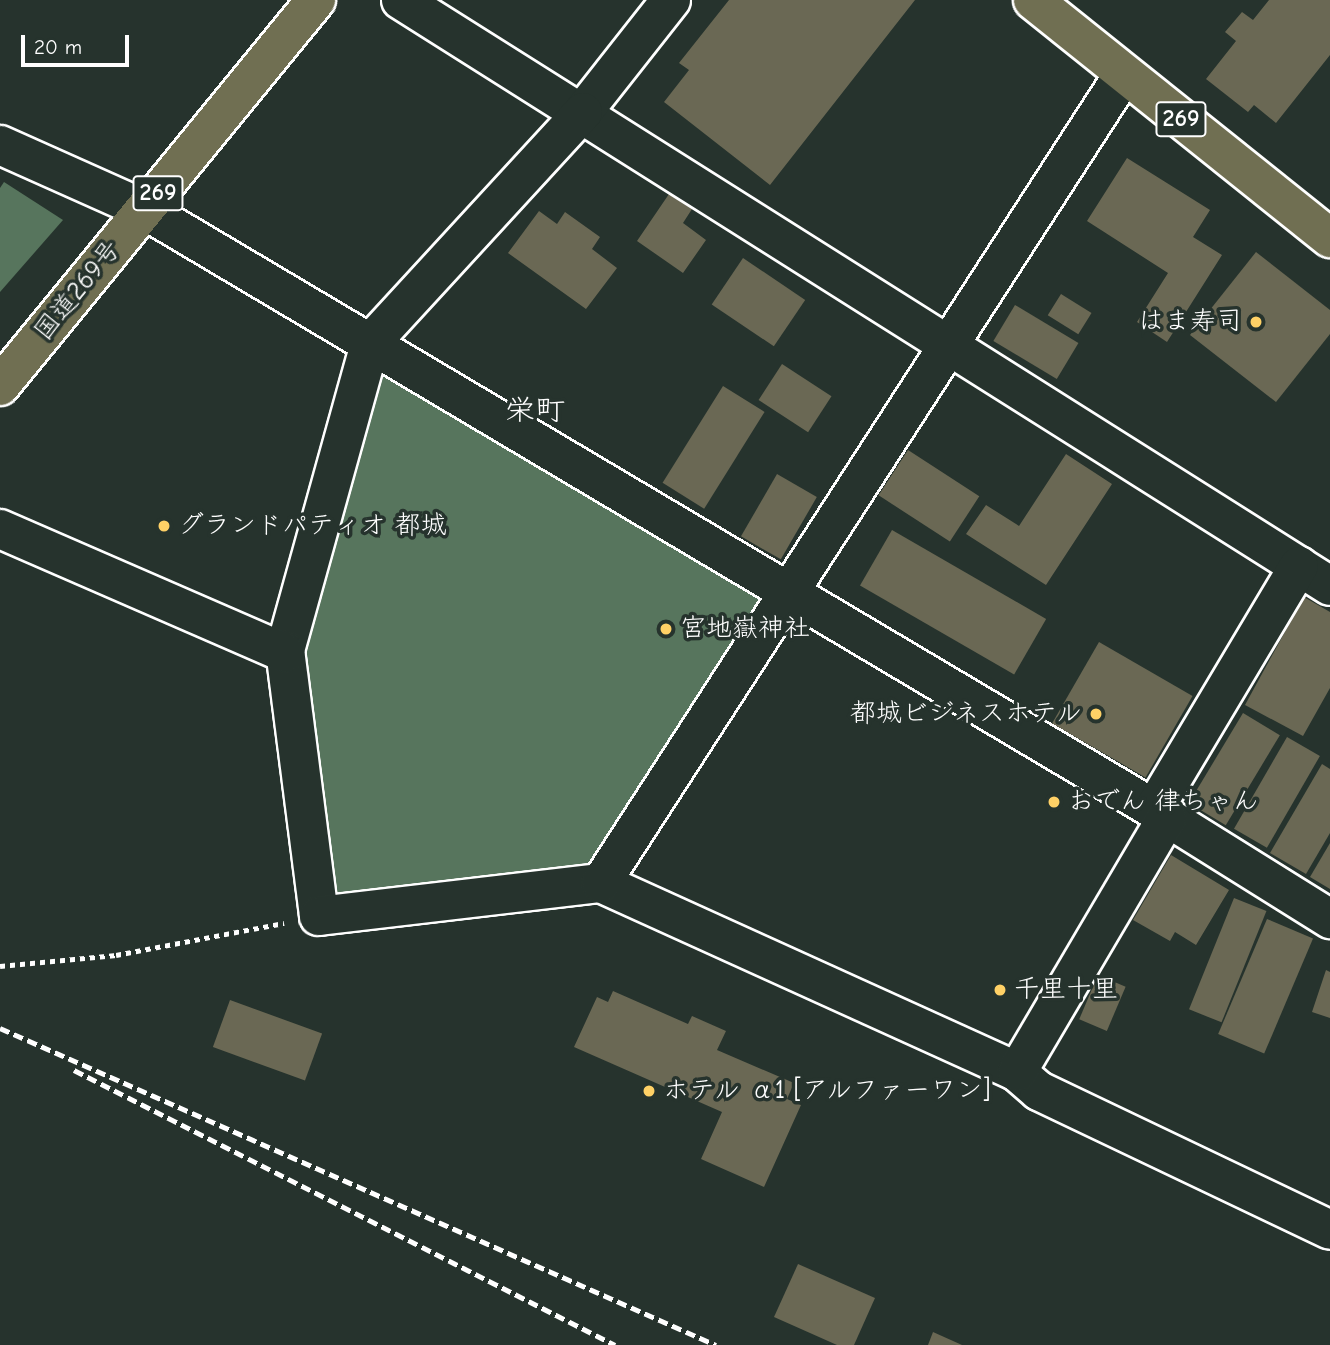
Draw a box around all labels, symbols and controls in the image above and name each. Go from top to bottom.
scale bar [24,21,133,65]
text: 20 m [34,35,82,59]
road number: 269 [1155,98,1207,140]
road number: 269 [132,173,184,214]
street label: 国道269号 [28,235,128,347]
place label: はま寿司 [1138,306,1242,338]
marker: はま寿司 [1248,314,1264,330]
district label: 栄町 [505,393,565,429]
place label: グランドパティオ 都城 [178,510,447,542]
marker: グランドパティオ 都城 [156,518,172,534]
place label: 宮地嶽神社 [680,613,810,645]
marker: 宮地嶽神社 [658,621,674,637]
place label: 都城ビジネスホテル [848,698,1082,730]
marker: 都城ビジネスホテル [1088,706,1104,722]
place label: おでん 律ちゃん [1068,786,1259,818]
marker: おでん 律ちゃん [1046,794,1062,810]
place label: 千里十里 [1014,974,1118,1006]
marker: 千里十里 [992,982,1008,998]
place label: ホテル α1 [アルファーワン] [663,1075,993,1107]
marker: ホテル α1 [アルファーワン] [641,1083,657,1099]

